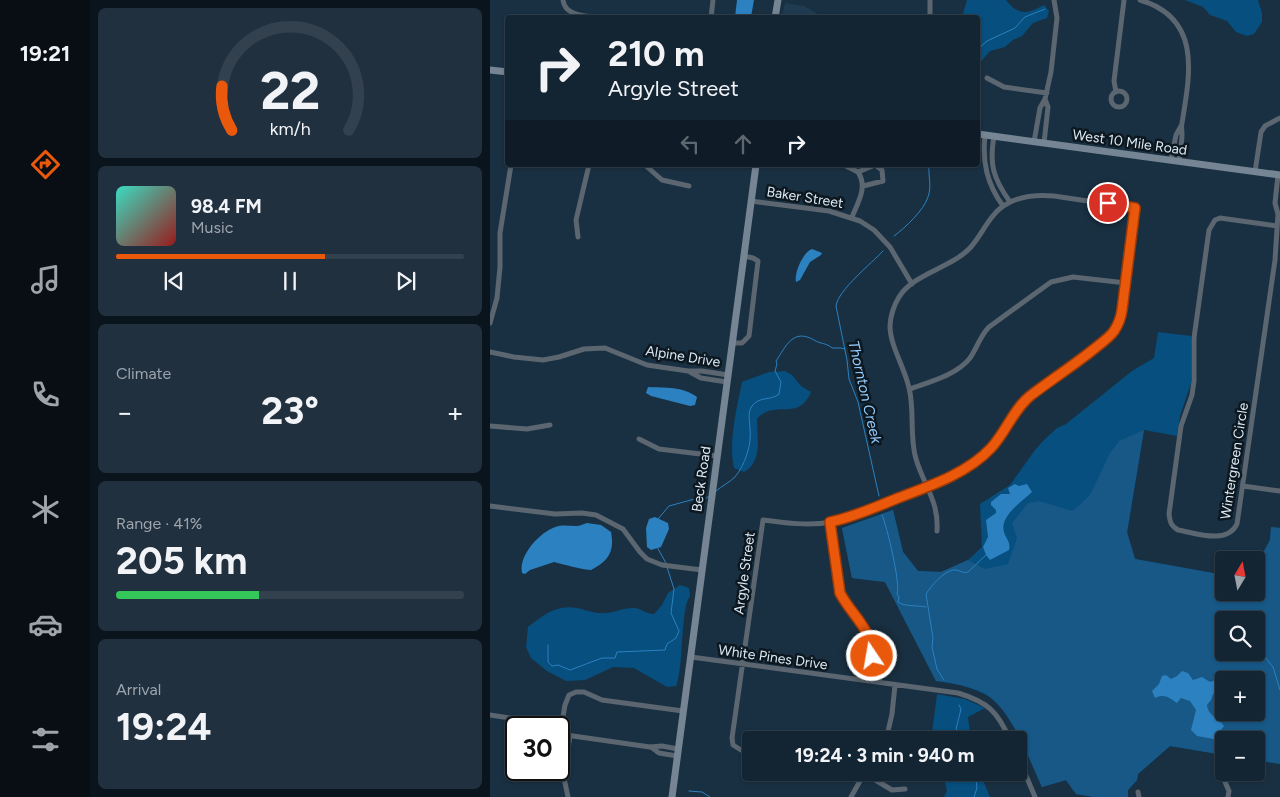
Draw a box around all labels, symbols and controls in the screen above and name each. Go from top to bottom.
text: 210 m [608,33,705,75]
icon: right [525,35,590,100]
text: 19:21 [20,40,70,67]
text: 22 [260,60,320,122]
text: Argyle Street [608,75,739,102]
text: km/h [270,118,310,139]
street label: West 10 Mile Road [1072,126,1188,159]
icon: left [676,130,704,158]
icon: ahead [729,130,757,158]
icon: right [782,130,810,158]
icon: directions [28,147,63,182]
pin [1087,182,1129,224]
street label: Baker Street [765,183,844,212]
icon: arrive [1094,189,1122,217]
text: 98.4 FM [191,195,262,218]
text: Music [191,218,233,237]
icon: music [28,262,63,297]
icon: previous [160,267,188,295]
icon: pause [276,267,304,295]
icon: next [392,267,420,295]
water label: Thornton Creek [844,339,886,446]
street label: Alpine Drive [644,342,722,371]
text: Climate [116,364,171,383]
icon: phone [28,377,63,412]
text: 23° [261,388,319,434]
text: − [116,395,133,429]
text: + [447,395,464,429]
street label: Wintergreen Circle [1217,401,1252,521]
street label: Beck Road [688,445,715,513]
icon: climate [28,492,63,527]
text: Range · 41% [116,514,202,533]
street label: Argyle Street [730,531,759,615]
text: 205 km [116,538,247,584]
north arrow [1215,551,1265,601]
map controls [1215,551,1265,781]
icon: car [28,607,63,642]
button: search [1215,611,1265,661]
position arrow [845,629,897,681]
street label: White Pines Drive [717,641,829,674]
button: + [1215,671,1265,721]
text: Arrival [116,680,161,699]
text: 19:24 [116,704,212,750]
speed limit sign: 30 [505,716,570,781]
icon: filters [28,722,63,757]
button: − [1215,731,1265,781]
text: 19:24 · 3 min · 940 m [795,744,974,767]

